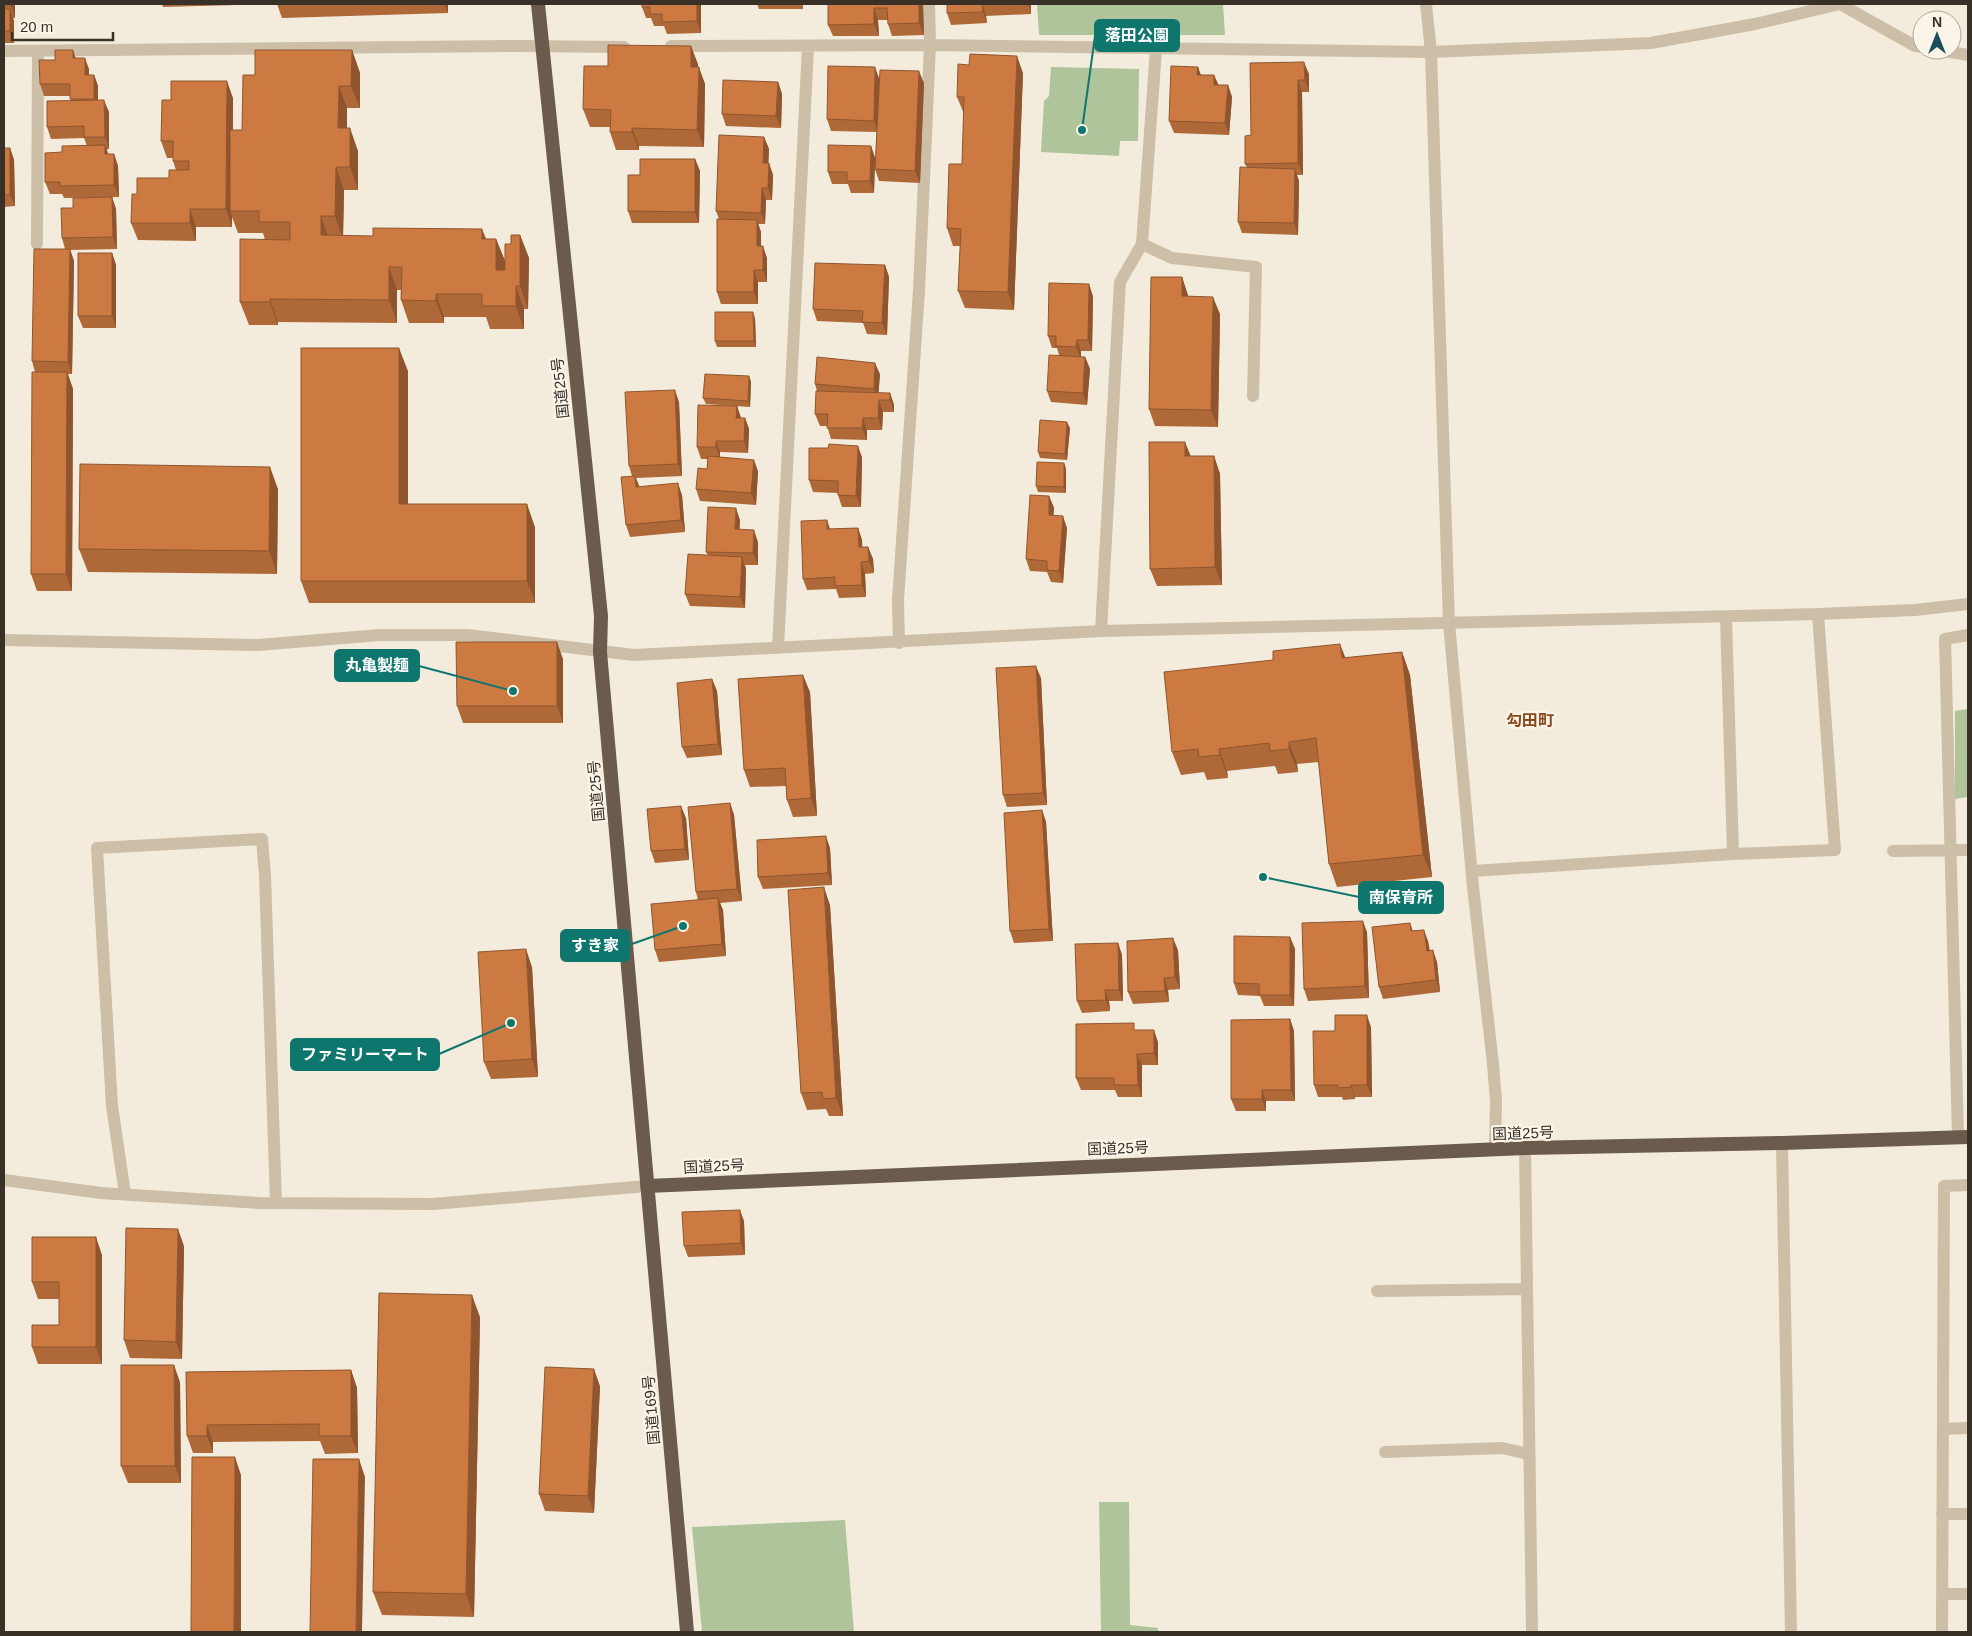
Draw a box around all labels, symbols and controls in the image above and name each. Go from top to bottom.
scale bar [12,10,114,42]
north arrow [1912,10,1962,60]
text: N [1932,14,1942,30]
text: 20 m [20,18,53,35]
callout: 落田公園 [1095,20,1179,51]
text: 落田公園 [1105,27,1169,44]
street label: 国道25号 [548,356,572,420]
callout: 丸亀製麺 [335,650,419,681]
text: 丸亀製麺 [345,656,409,674]
district label: 勾田町 [1506,712,1554,729]
street label: 国道25号 [585,760,607,822]
callout: 南保育所 [1359,882,1443,913]
text: 南保育所 [1369,889,1433,906]
callout: すき家 [561,930,629,961]
text: すき家 [571,937,619,954]
callout: ファミリーマート [291,1039,439,1070]
text: ファミリーマート [301,1046,429,1063]
street label: 国道25号 [1492,1123,1554,1143]
street label: 国道25号 [1087,1138,1149,1158]
street label: 国道25号 [683,1156,745,1176]
street label: 国道169号 [639,1374,663,1446]

